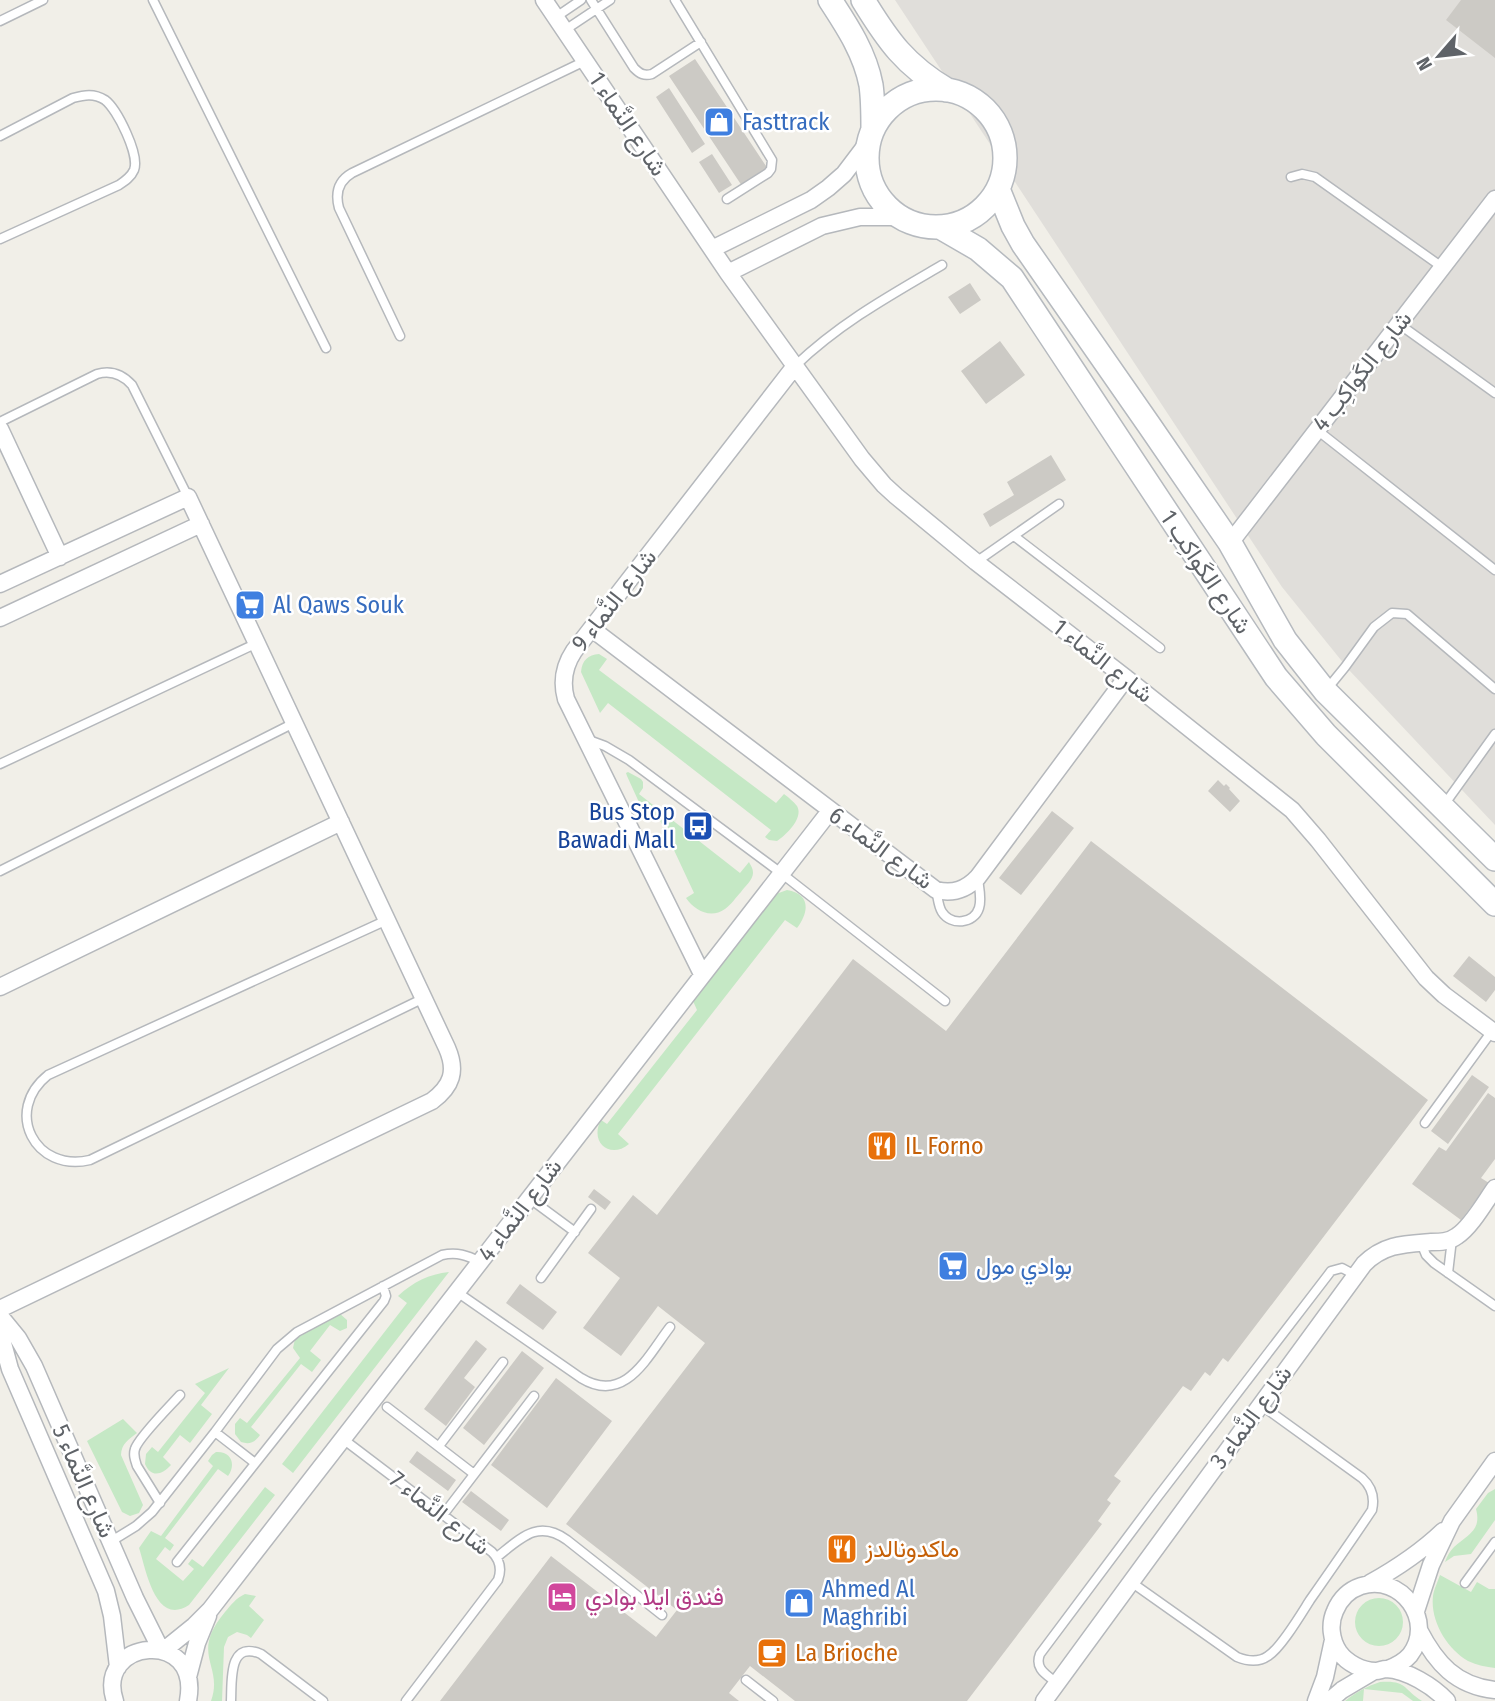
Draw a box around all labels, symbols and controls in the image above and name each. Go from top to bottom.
north arrow [1404,21,1474,91]
text: N [1412,53,1437,74]
street label: شارع النَّماء 1 [581,67,673,182]
shop icon: Fasttrack [702,105,736,139]
place label: Fasttrack [742,108,830,136]
street label: شارع الكَواكِب 4 [1306,305,1419,438]
street label: شارع الكَواكِب 1 [1153,505,1258,640]
street label: شارع النَّماء 9 [566,543,664,658]
supermarket icon: Al Qaws Souk [233,588,267,622]
place label: Al Qaws Souk [273,591,405,619]
street label: شارع النَّماء 1 [1046,613,1159,710]
place label: Bus Stop Bawadi Mall [557,798,675,854]
street label: شارع النَّماء 6 [822,801,938,897]
bus stop icon: Bus Stop Bawadi Mall [681,809,715,843]
restaurant icon: IL Forno [865,1129,899,1163]
place label: IL Forno [905,1132,984,1160]
street label: شارع النَّماء 4 [472,1153,569,1268]
supermarket icon: بوادي مول [936,1249,970,1283]
place label: بوادي مول [976,1252,1072,1285]
street label: شارع النَّماء 3 [1204,1360,1299,1475]
street label: شارع النَّماء 5 [45,1420,121,1543]
street label: شارع النَّماء 7 [383,1465,496,1562]
restaurant icon: ماكدونالدز [825,1532,859,1566]
place label: ماكدونالدز [864,1535,959,1564]
place label: Ahmed Al Maghribi [822,1575,915,1631]
hotel icon: فندق ايلا بوادي [545,1580,579,1614]
place label: فندق ايلا بوادي [585,1583,724,1616]
shop icon: Ahmed Al Maghribi [782,1586,816,1620]
cafe icon: La Brioche [755,1636,789,1670]
place label: La Brioche [795,1639,898,1667]

